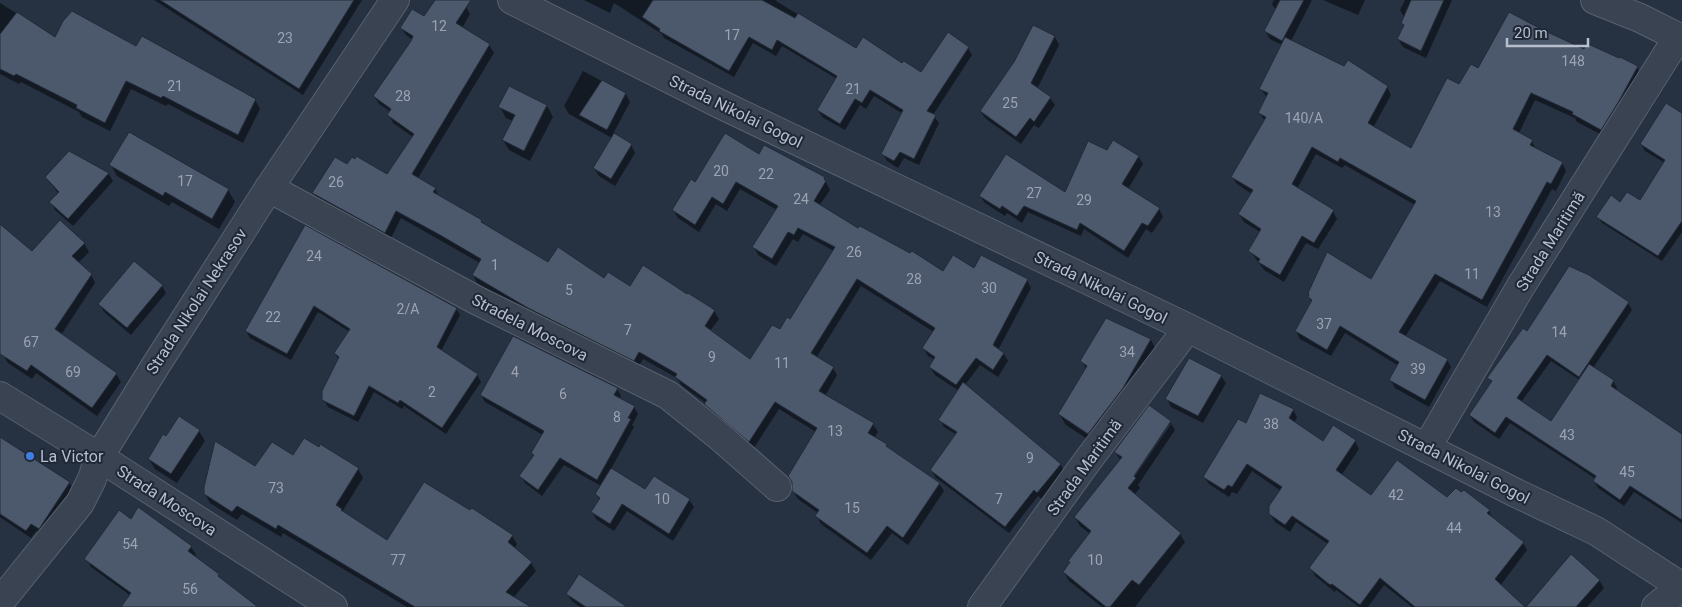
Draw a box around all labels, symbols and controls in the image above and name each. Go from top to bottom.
scale bar [1507,15,1588,47]
house number: 12 [431,18,447,34]
text: 20 m [1514,24,1548,42]
house number: 17 [724,27,740,43]
house number: 23 [277,30,293,46]
house number: 148 [1561,53,1585,69]
street label: Strada Nikolai Gogol [666,71,805,152]
house number: 21 [167,78,183,94]
house number: 21 [845,81,861,97]
house number: 28 [395,88,411,104]
house number: 25 [1002,95,1018,111]
house number: 140/A [1285,110,1323,126]
house number: 20 [713,163,729,179]
house number: 22 [758,166,774,182]
house number: 17 [177,173,193,189]
house number: 26 [328,174,344,190]
house number: 27 [1026,185,1042,201]
street label: Strada Maritimă [1512,188,1589,295]
house number: 24 [793,191,809,207]
house number: 29 [1076,192,1092,208]
house number: 13 [1485,204,1501,220]
street label: Strada Nikolai Nekrasov [142,225,251,378]
house number: 26 [846,244,862,260]
street label: Strada Nikolai Gogol [1031,247,1170,328]
house number: 24 [306,248,322,264]
house number: 1 [491,257,499,273]
house number: 11 [1464,266,1480,282]
house number: 28 [906,271,922,287]
house number: 30 [981,280,997,296]
house number: 5 [565,282,573,298]
street label: Stradela Moscova [469,290,591,365]
house number: 2/A [397,301,419,317]
house number: 22 [265,309,281,325]
house number: 37 [1316,316,1332,332]
house number: 7 [624,322,632,338]
house number: 14 [1551,324,1567,340]
house number: 67 [23,334,39,350]
house number: 34 [1119,344,1135,360]
house number: 9 [708,349,716,365]
house number: 11 [774,355,790,371]
house number: 39 [1410,361,1426,377]
house number: 69 [65,364,81,380]
house number: 4 [511,364,519,380]
house number: 2 [428,384,436,400]
house number: 6 [559,386,567,402]
house number: 8 [613,409,621,425]
street label: Strada Maritimă [1043,416,1126,519]
house number: 38 [1263,416,1279,432]
house number: 13 [827,423,843,439]
street label: Strada Nikolai Gogol [1395,425,1533,508]
house number: 43 [1559,427,1575,443]
place label: La Victor [40,447,104,466]
marker: La Victor [24,450,36,462]
house number: 9 [1026,450,1034,466]
street label: Strada Moscova [113,461,220,540]
house number: 45 [1619,464,1635,480]
house number: 73 [268,480,284,496]
house number: 42 [1388,487,1404,503]
house number: 10 [654,491,670,507]
house number: 7 [995,491,1003,507]
house number: 15 [844,500,860,516]
house number: 44 [1446,520,1462,536]
house number: 54 [122,536,138,552]
house number: 77 [390,552,406,568]
house number: 10 [1087,552,1103,568]
house number: 56 [182,581,198,597]

